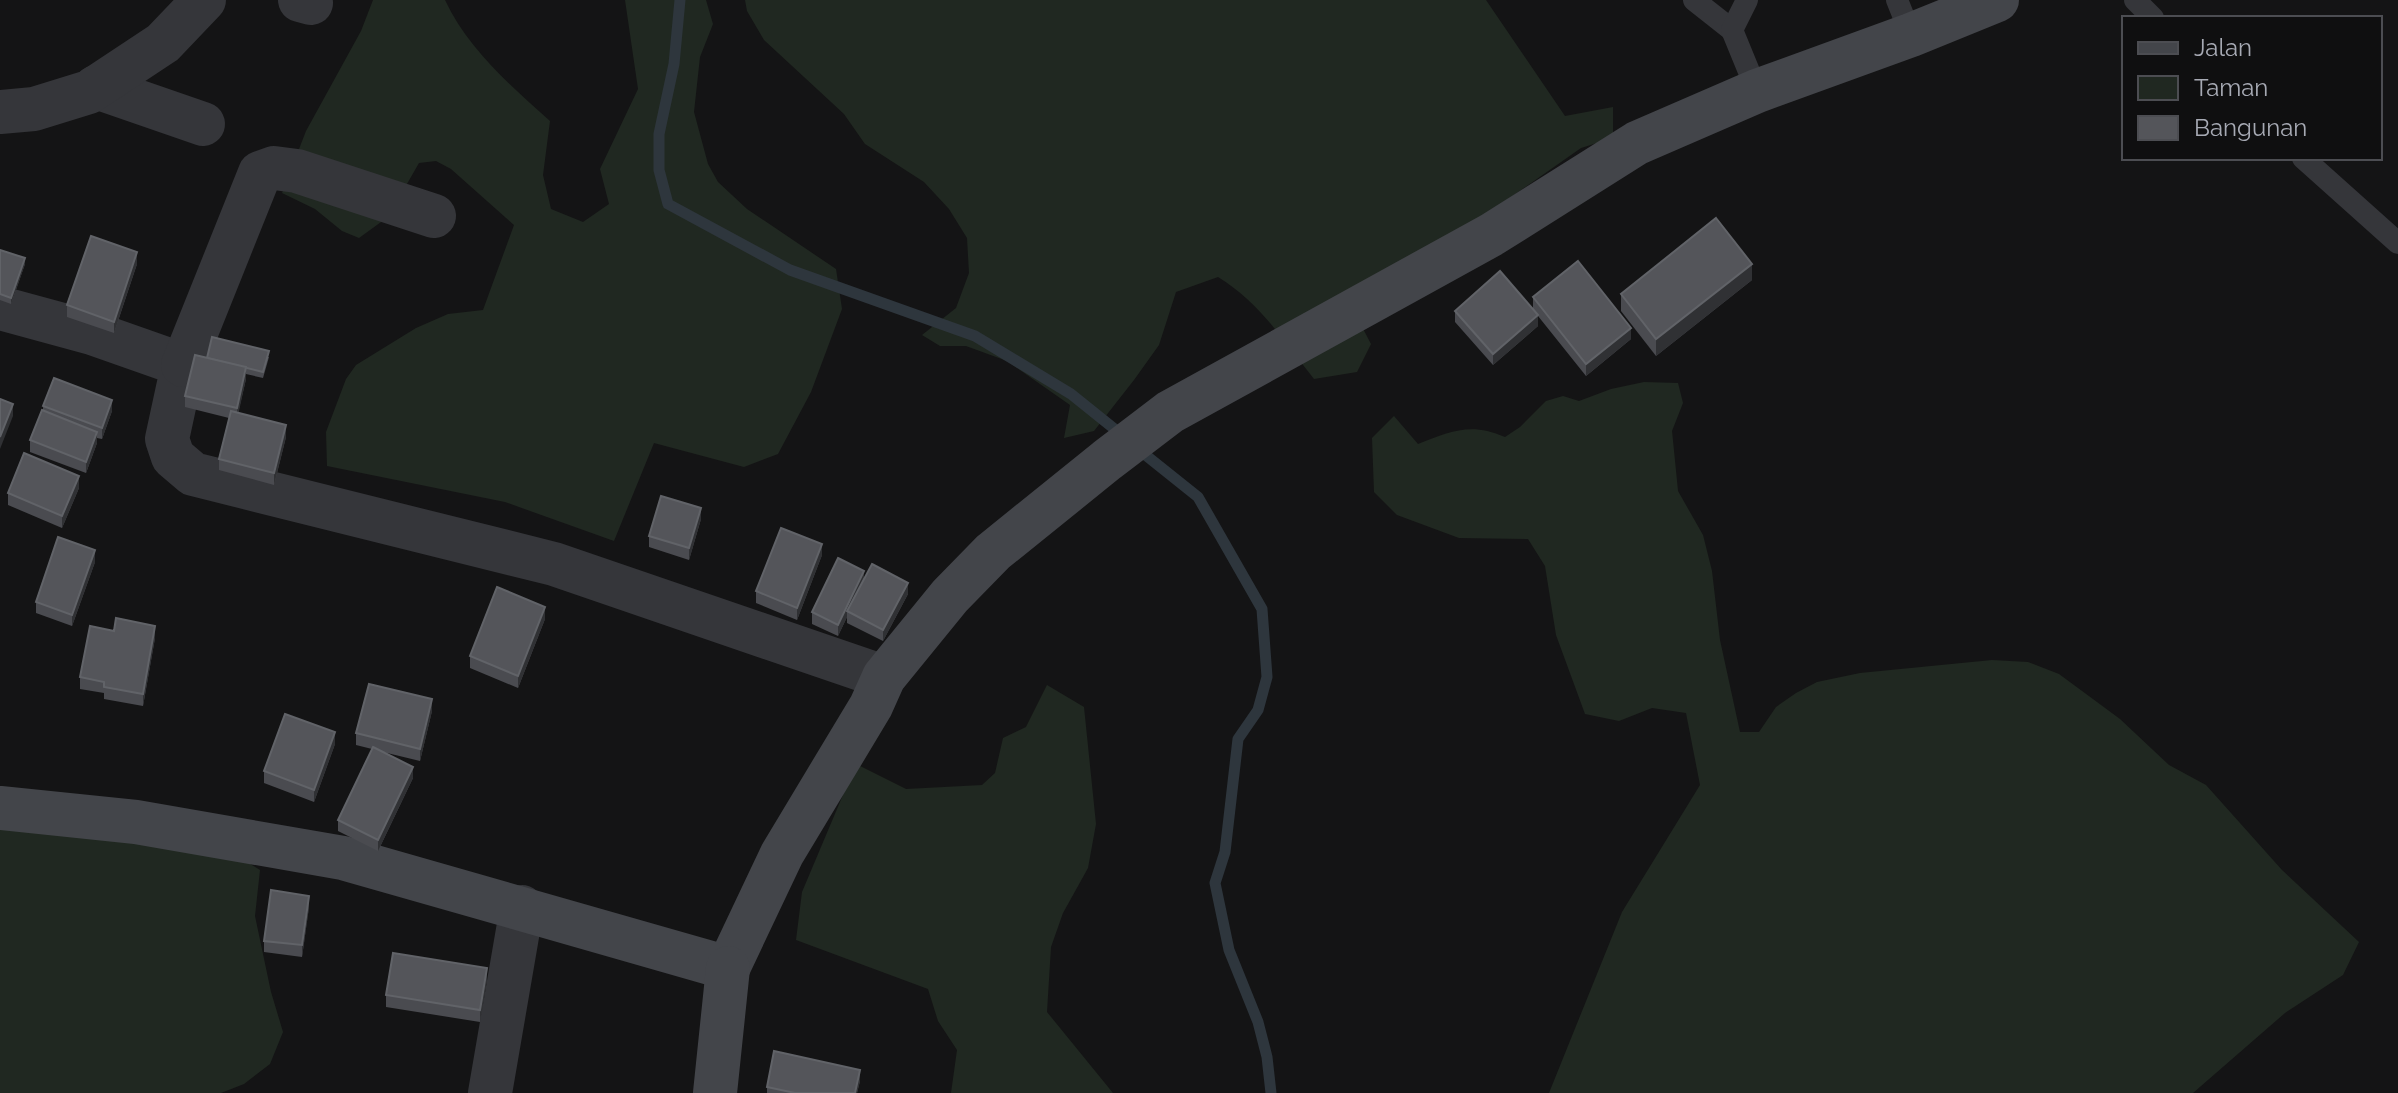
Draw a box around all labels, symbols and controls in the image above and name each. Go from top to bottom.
legend [2122,16,2382,160]
text: Jalan [2194,33,2252,62]
text: Taman [2194,73,2268,102]
text: Bangunan [2194,113,2307,142]

